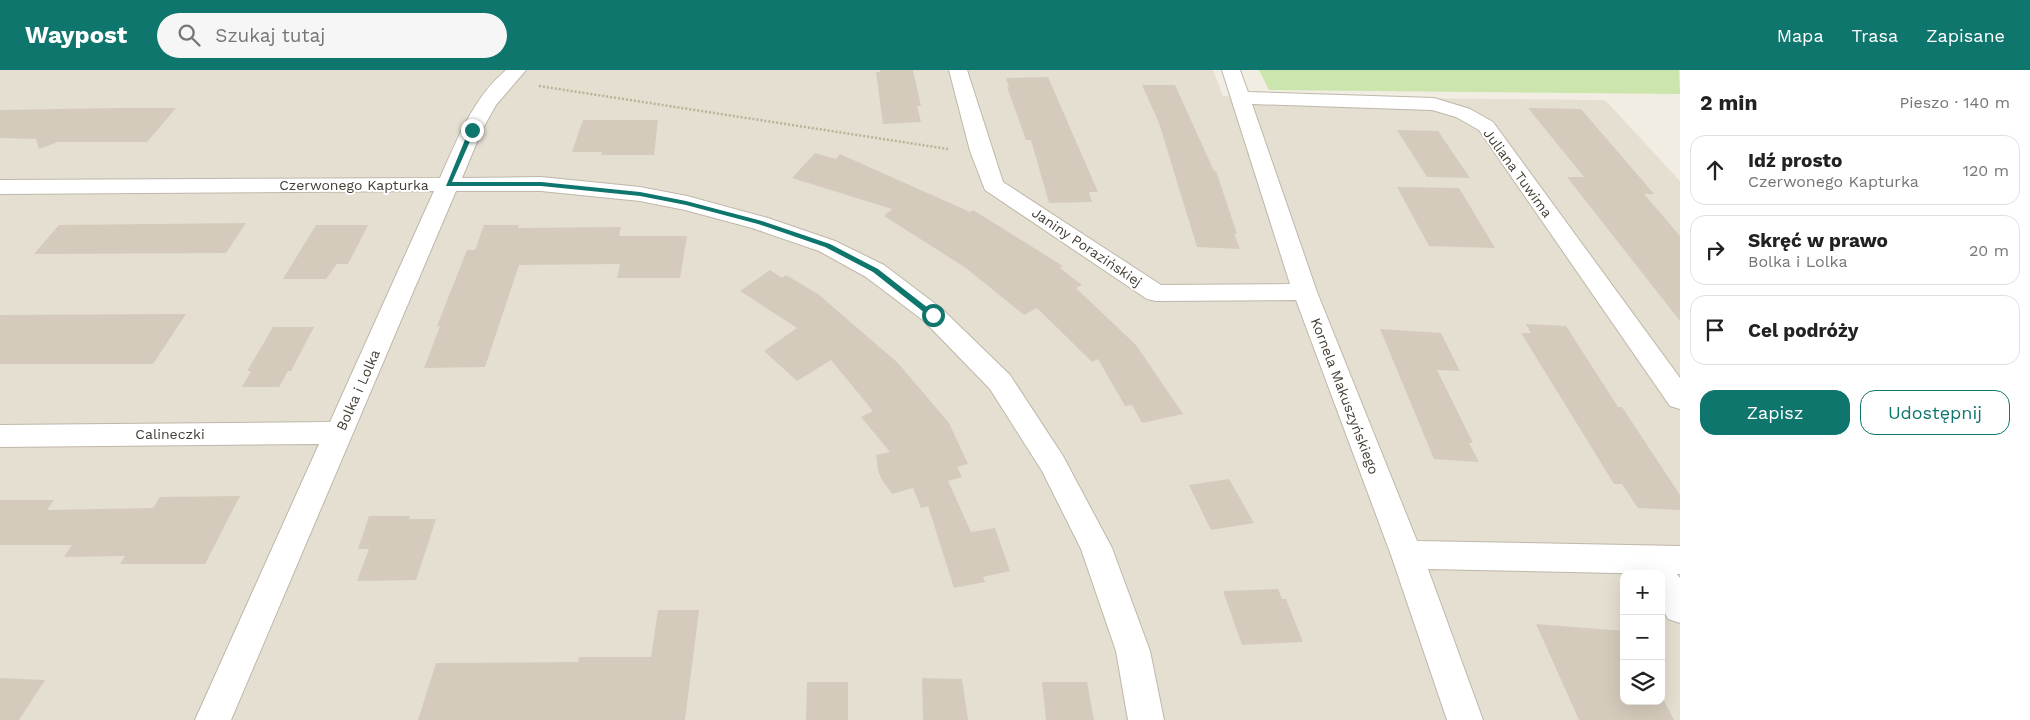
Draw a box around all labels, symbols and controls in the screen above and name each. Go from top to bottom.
search box [157,13,507,58]
text: Waypost [25,21,127,49]
icon: search [175,21,203,49]
text: Szukaj tutaj [215,24,325,47]
text: Mapa [1777,25,1824,46]
text: Trasa [1852,25,1898,46]
text: Zapisane [1926,25,2005,46]
text: 2 min [1700,90,1757,115]
text: Pieszo · 140 m [1899,93,2010,112]
route end [461,119,484,142]
street label: Juliana Tuwima [1480,125,1556,221]
text: Idź prosto [1748,149,1842,172]
icon: ahead [1701,156,1729,184]
text: 120 m [1963,161,2009,180]
text: Czerwonego Kapturka [1748,172,1919,191]
street label: Czerwonego Kapturka [279,177,429,193]
street label: Janiny Porazińskiej [1029,204,1145,290]
text: Skręć w prawo [1748,229,1888,252]
icon: right [1701,236,1729,264]
text: 20 m [1969,241,2009,260]
text: Bolka i Lolka [1748,252,1848,271]
route start [922,304,945,327]
street label: Kornela Makuszyńskiego [1308,316,1382,476]
icon: arrive [1701,316,1729,344]
text: Cel podróży [1748,319,1858,342]
street label: Bolka i Lolka [333,347,383,433]
button: Zapisz [1700,390,1850,435]
button: Udostępnij [1860,390,2010,435]
street label: Calineczki [135,426,205,442]
map controls [1620,570,1665,705]
button: + [1620,570,1665,615]
button: − [1620,615,1665,660]
button: layers [1620,660,1665,705]

